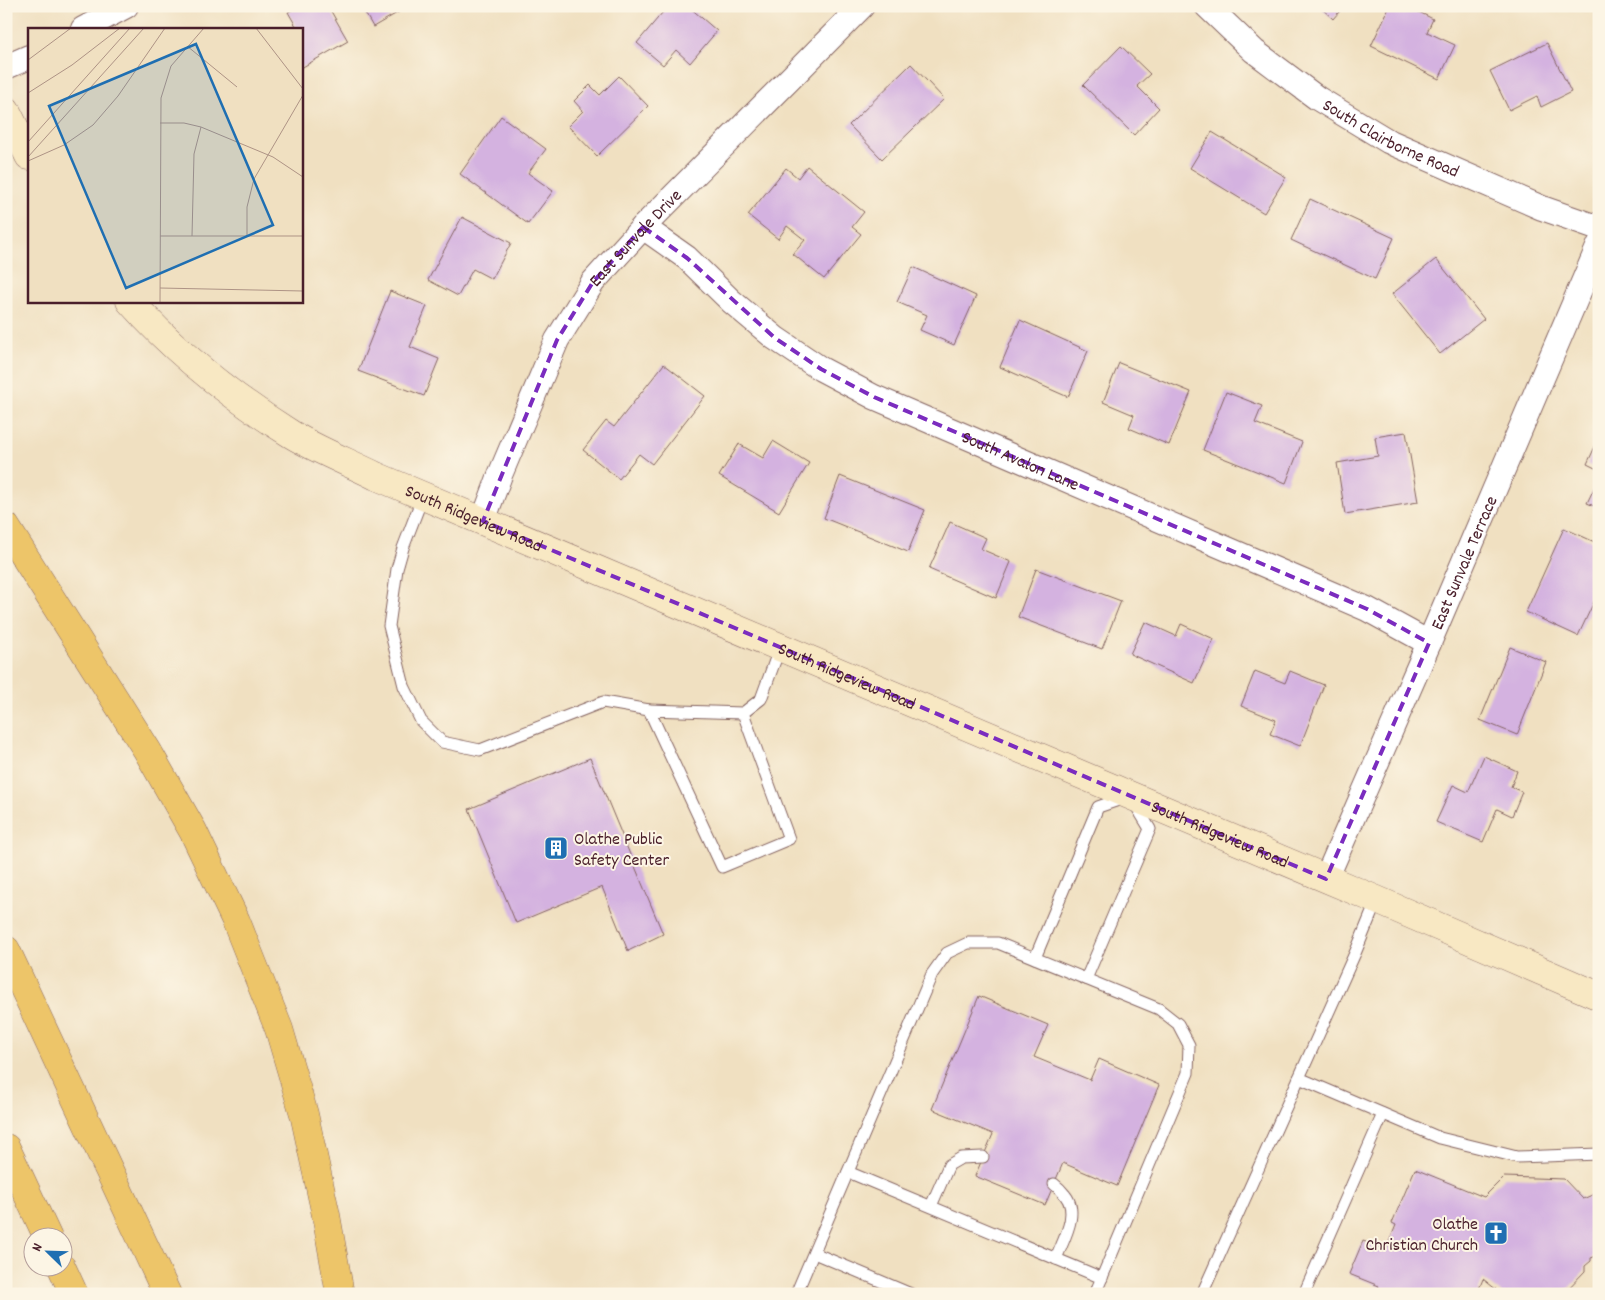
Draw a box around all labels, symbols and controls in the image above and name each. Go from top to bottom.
inset map [28,28,302,302]
street label: South Clairborne Road [1317,94,1462,185]
street label: East Sunvale Drive [584,184,689,293]
street label: South Avalon Lane [957,426,1082,499]
street label: South Ridgeview Road [401,480,546,560]
street label: East Sunvale Terrace [1426,493,1505,634]
street label: South Ridgeview Road [773,638,919,718]
street label: South Ridgeview Road [1146,796,1292,876]
place label: Olathe Public Safety Center [574,828,669,874]
building icon: Olathe Public Safety Center [543,835,569,861]
place label: Olathe Christian Church [1365,1213,1478,1259]
church icon: Olathe Christian Church [1483,1220,1509,1246]
north arrow [22,1228,72,1278]
text: N [27,1241,48,1255]

